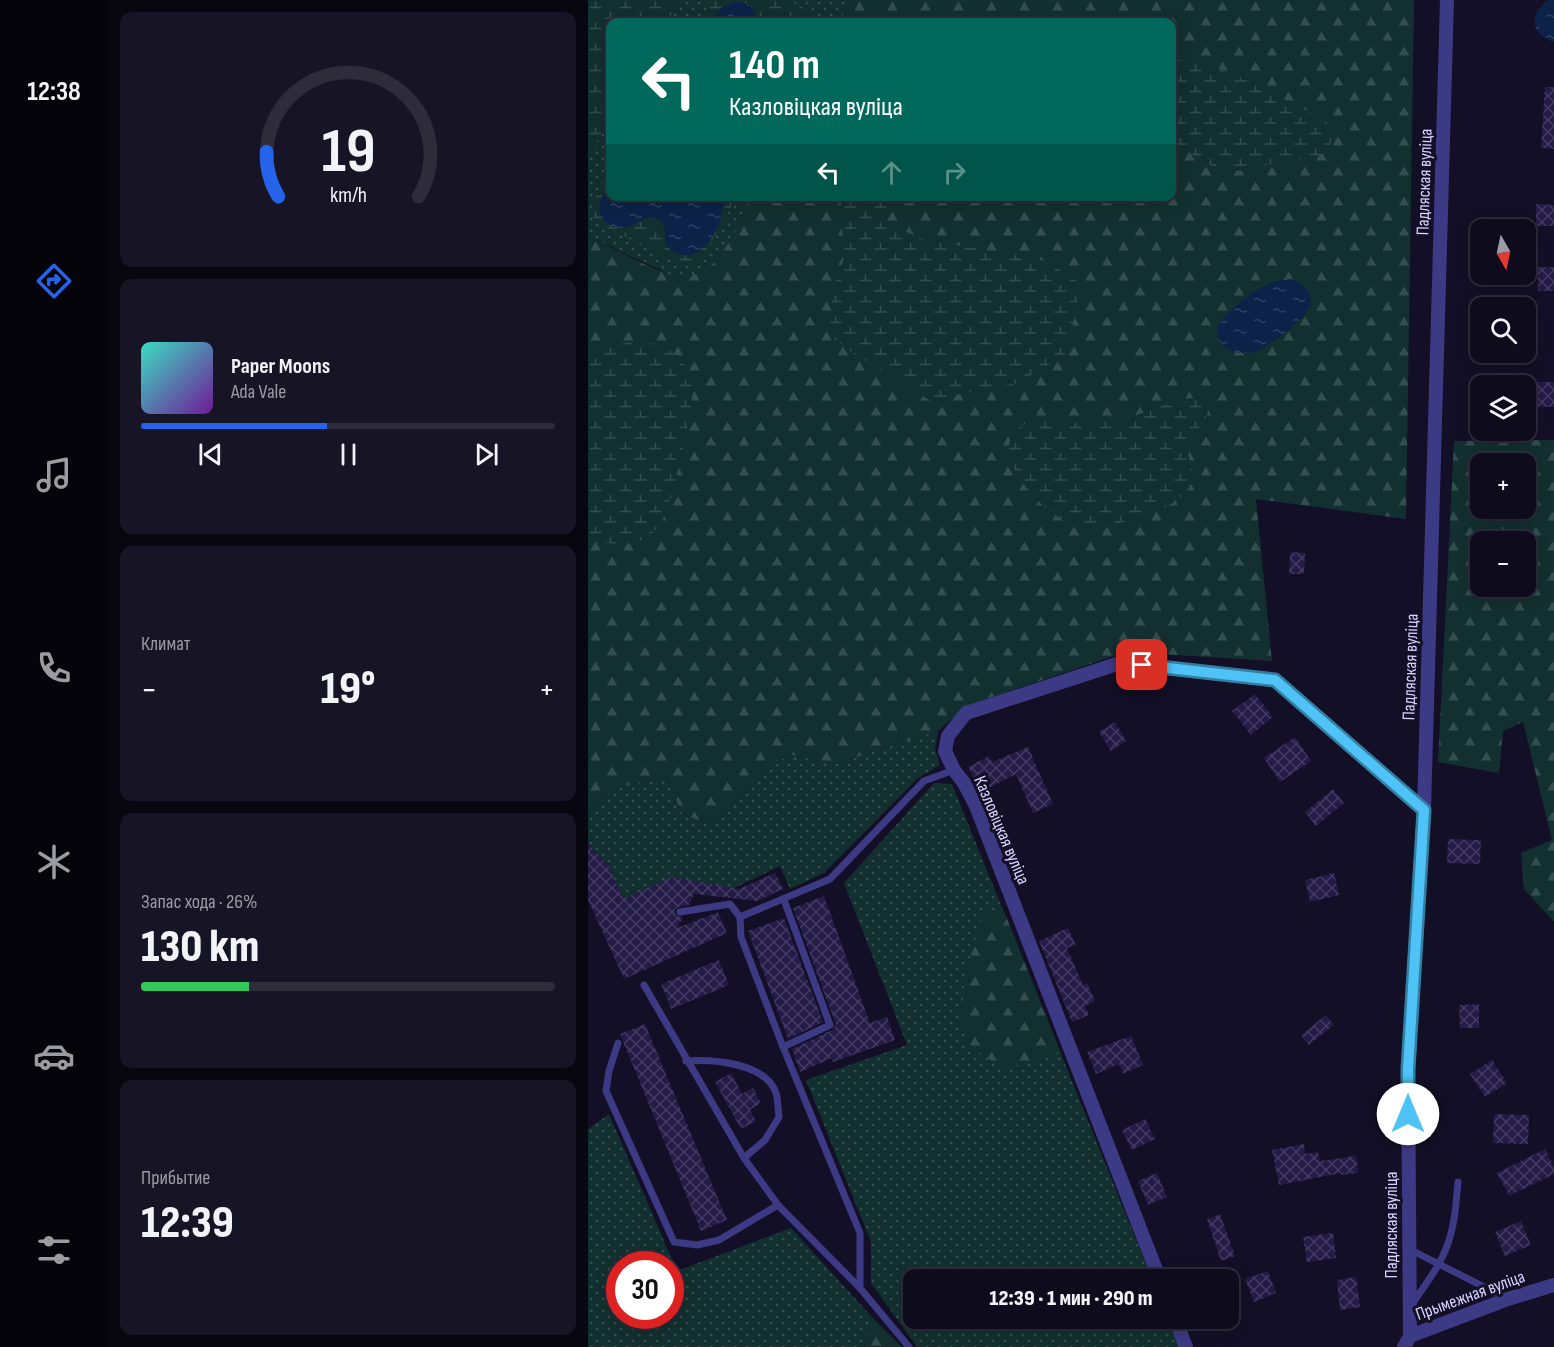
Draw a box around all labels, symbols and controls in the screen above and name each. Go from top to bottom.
text: 140 m [729,40,820,91]
icon: left [630,42,708,120]
text: 12:38 [27,76,81,108]
text: Казловіцкая вуліца [729,91,903,123]
text: 19 [321,115,375,190]
street label: Падляская вуліца [1412,128,1437,236]
icon: left [812,156,845,189]
icon: ahead [875,156,908,189]
icon: right [938,156,971,189]
text: km/h [329,183,367,208]
north arrow [1470,219,1536,285]
map controls [1470,219,1536,597]
icon: directions [33,260,75,302]
button: search [1470,297,1536,363]
text: Paper Moons [231,353,330,380]
button: layers [1470,375,1536,441]
text: Ada Vale [231,380,286,404]
icon: previous [194,438,227,471]
icon: pause [332,438,365,471]
icon: next [470,438,503,471]
button: + [1470,453,1536,519]
icon: music [33,454,75,496]
button: − [1470,531,1536,597]
street label: Падляская вуліца [1398,613,1423,721]
text: Климат [141,632,191,656]
pin [1116,639,1167,690]
icon: phone [33,647,75,689]
icon: arrive [1125,648,1158,681]
text: 19° [321,662,375,717]
text: − [141,670,157,710]
text: + [539,670,555,710]
street label: Казловіцкая вуліца [969,773,1034,888]
icon: climate [33,841,75,883]
text: Запас хода · 26% [141,890,258,914]
text: 130 km [141,920,259,975]
icon: car [33,1035,75,1077]
position arrow [1376,1082,1440,1146]
text: Прибытие [141,1166,210,1190]
street label: Падляская вуліца [1381,1172,1402,1278]
text: 12:39 [141,1196,234,1251]
icon: filters [33,1229,75,1271]
speed limit sign: 30 [606,1251,684,1329]
street label: Прымежная вуліца [1413,1266,1528,1325]
text: 12:39 · 1 мин · 290 m [989,1285,1153,1312]

